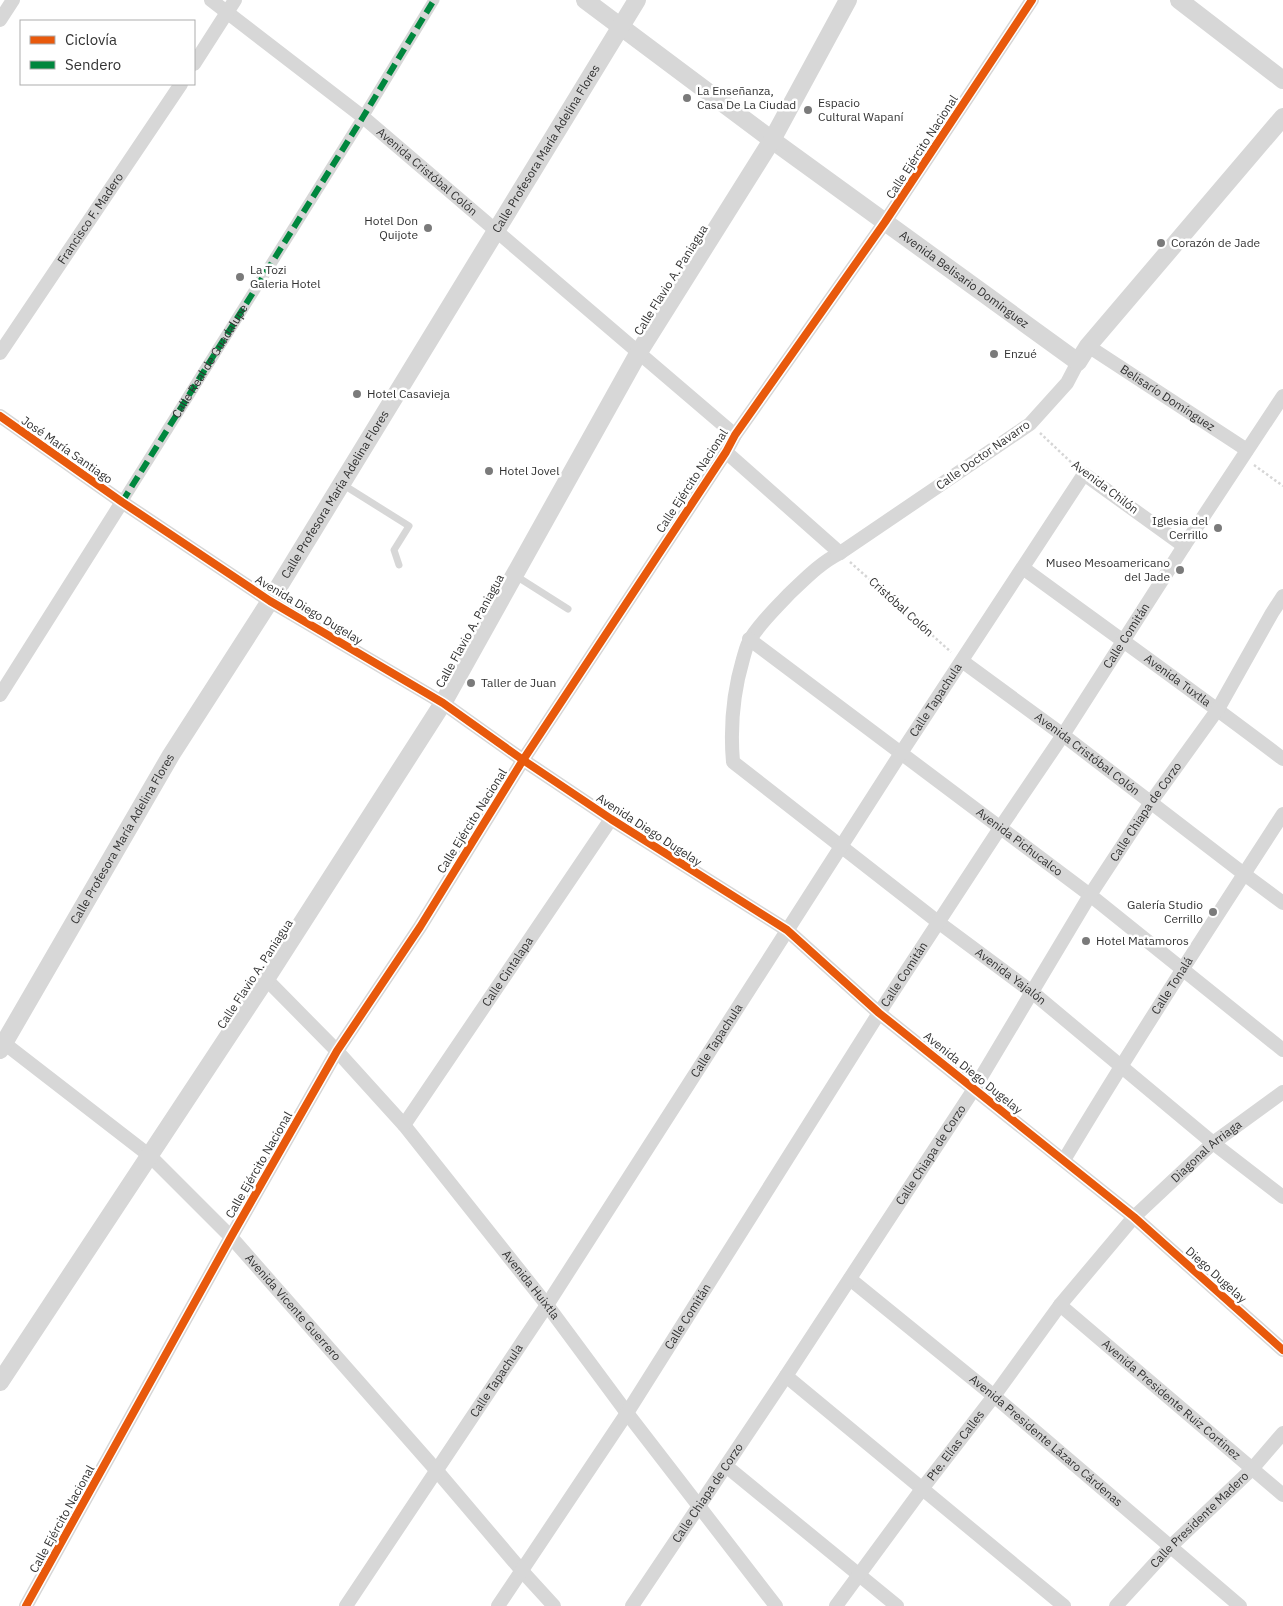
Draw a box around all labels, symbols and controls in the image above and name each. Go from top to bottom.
legend [20,20,195,85]
text: Ciclovía [65,30,117,49]
text: Sendero [65,55,121,74]
street label: Calle Profesora María Adelina Flores [489,61,603,235]
place label: La Enseñanza, Casa De La Ciudad [697,83,796,112]
marker: La Enseñanza, Casa De La Ciudad [681,92,693,104]
street label: Calle Ejército Nacional [882,92,961,201]
place label: Espacio Cultural Wapaní [818,95,904,124]
marker: Espacio Cultural Wapaní [802,104,814,116]
street label: Avenida Cristóbal Colón [374,124,481,219]
street label: Francisco F. Madero [54,169,126,267]
place label: Hotel Don Quijote [364,213,418,242]
street label: Calle Flavio A. Paniagua [630,221,711,338]
marker: Hotel Don Quijote [422,222,434,234]
street label: Avenida Belisario Domínguez [897,227,1032,331]
place label: Corazón de Jade [1171,235,1261,250]
marker: Corazón de Jade [1155,237,1167,249]
place label: La Tozi Galeria Hotel [250,262,320,291]
marker: La Tozi Galeria Hotel [234,271,246,283]
street label: Calle Real de Guadalupe [168,301,251,421]
place label: Enzué [1004,346,1037,361]
marker: Enzué [988,348,1000,360]
street label: Belisarío Domínguez [1117,361,1218,434]
place label: Hotel Casavieja [367,386,451,401]
marker: Hotel Casavieja [351,388,363,400]
street label: Calle Profesora María Adelina Flores [278,407,392,581]
street label: José María Santiago [19,413,116,487]
street label: Calle Doctor Navarro [933,416,1033,493]
street label: Calle Ejército Nacional [652,426,731,535]
street label: Avenida Chilón [1069,457,1142,517]
place label: Hotel Jovel [499,463,559,478]
marker: Hotel Jovel [483,465,495,477]
place label: Iglesia del Cerrillo [1152,513,1208,542]
marker: Iglesia del Cerrillo [1212,522,1224,534]
place label: Museo Mesoamericano del Jade [1046,555,1170,584]
marker: Museo Mesoamericano del Jade [1174,564,1186,576]
street label: Calle Flavio A. Paniagua [432,571,507,690]
street label: Avenida Diego Dugelay [253,572,366,648]
street label: Cristóbal Colón [866,574,937,640]
street label: Calle Comitán [1100,600,1153,671]
street label: Avenida Tuxtla [1141,651,1215,710]
street label: Calle Tapachula [906,660,965,739]
place label: Taller de Juan [481,675,556,690]
marker: Taller de Juan [465,677,477,689]
street label: Avenida Cristóbal Colón [1032,709,1143,798]
street label: Calle Profesora María Adelina Flores [67,751,177,927]
street label: Calle Chiapa de Corzo [1106,759,1184,864]
street label: Calle Ejército Nacional [433,766,510,876]
street label: Avenida Diego Dugelay [594,790,705,869]
street label: Avenida Pichucalco [973,804,1066,879]
place label: Galería Studio Cerrillo [1127,897,1203,926]
marker: Galería Studio Cerrillo [1207,906,1219,918]
street label: Calle Flavio A. Paniagua [213,916,296,1031]
street label: Calle Cintalapa [478,933,536,1009]
place label: Hotel Matamoros [1096,933,1189,948]
marker: Hotel Matamoros [1080,935,1092,947]
street label: Calle Comitán [877,939,931,1010]
street label: Avenida Yajalón [972,944,1050,1008]
street label: Calle Tonalá [1148,953,1196,1017]
street label: Calle Tapachula [687,1000,746,1080]
street label: Avenida Diego Dugelay [921,1028,1026,1117]
street label: Calle Chiapa de Corzo [892,1101,969,1208]
street label: Calle Ejército Nacional [222,1109,295,1221]
street label: Diagonal Arriaga [1168,1116,1245,1186]
street label: Diego Dugelay [1183,1243,1250,1306]
street label: Avenida Huixtla [499,1247,563,1323]
street label: Avenida Vicente Guerrero [242,1251,345,1364]
street label: Calle Comitán [661,1281,714,1352]
street label: Avenida Presidente Ruiz Cortinez [1099,1336,1244,1463]
street label: Calle Tapachula [466,1340,526,1420]
street label: Avenida Presidente Lázaro Cárdenas [967,1371,1126,1510]
street label: Pte. Elías Calles [923,1407,987,1484]
street label: Calle Chiapa de Corzo [668,1440,746,1545]
street label: Calle Ejército Nacional [26,1462,97,1575]
street label: Calle Presidente Madero [1147,1468,1252,1571]

